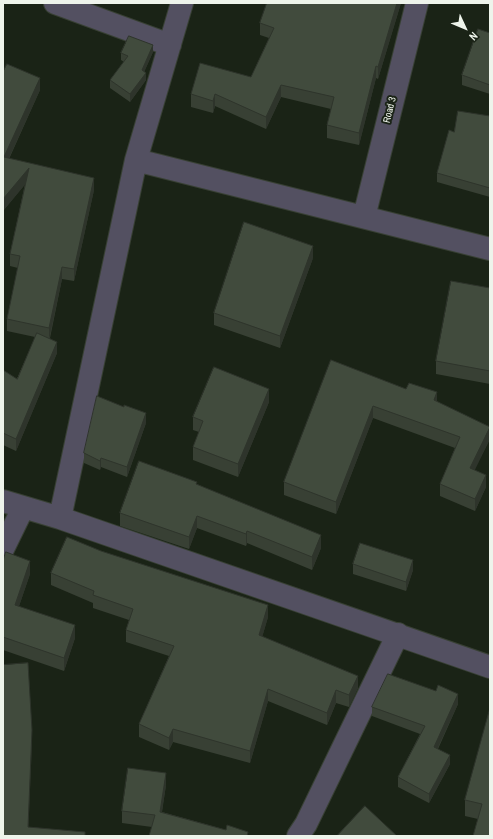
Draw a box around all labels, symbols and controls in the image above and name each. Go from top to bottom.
north arrow [445,8,485,48]
text: N [466,29,481,44]
street label: Road 3 [381,96,399,124]

